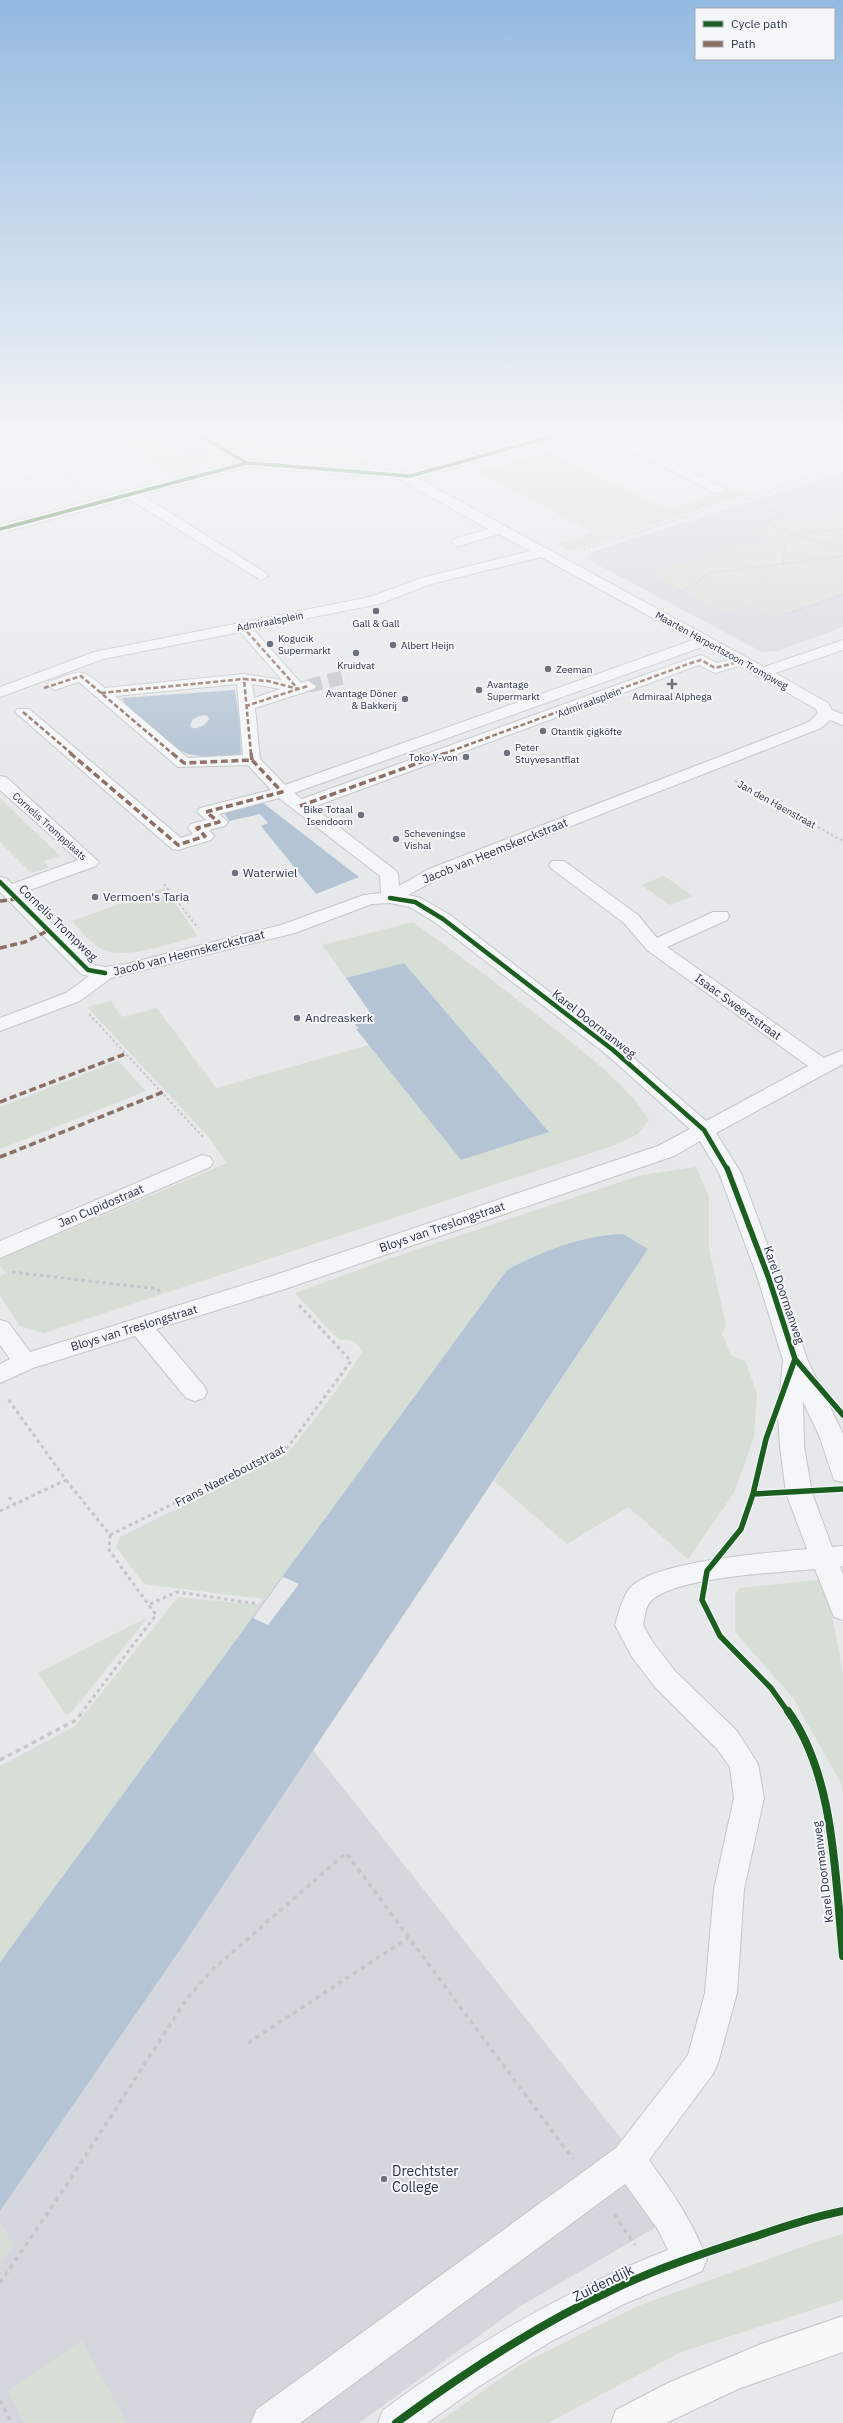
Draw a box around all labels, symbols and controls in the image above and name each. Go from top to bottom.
legend [695,8,835,60]
text: Cycle path [731,16,788,31]
text: Path [731,36,756,51]
marker: Gall & Gall [371,606,381,616]
street label: Maarten Harpertszoon Trompweg [653,608,791,693]
street label: Admiraalsplein [236,609,304,634]
place label: Gall & Gall [352,617,400,630]
place label: Kogucik Supermarkt [278,632,331,657]
marker: Kogucik Supermarkt [265,639,275,649]
place label: Albert Heijn [401,639,454,652]
marker: Albert Heijn [388,640,398,650]
marker: Kruidvat [351,648,361,658]
place label: Kruidvat [337,659,375,672]
place label: Zeeman [556,663,592,676]
marker: Zeeman [543,664,553,674]
place label: Avantage Supermarkt [487,678,540,703]
marker: Admiraal Alphega [667,679,677,689]
street label: Admiraalsplein [555,684,623,721]
marker: Avantage Supermarkt [474,685,484,695]
place label: Avantage Döner & Bakkerij [326,687,397,712]
place label: Admiraal Alphega [632,690,712,703]
marker: Avantage Döner & Bakkerij [400,694,410,704]
place label: Otantik çigköfte [551,725,622,738]
marker: Otantik çigköfte [538,726,548,736]
place label: Peter Stuyvesantflat [515,741,580,766]
marker: Peter Stuyvesantflat [502,748,512,758]
place label: Toko Y-von [409,751,458,764]
marker: Toko Y-von [461,752,471,762]
street label: Jan den Haenstraat [735,778,819,832]
street label: Cornelis Trompplaats [10,790,90,863]
place label: Bike Totaal Isendoorn [303,803,353,828]
marker: Bike Totaal Isendoorn [356,810,366,820]
street label: Jacob van Heemskerckstraat [420,814,570,887]
place label: Scheveningse Vishal [404,827,466,852]
marker: Scheveningse Vishal [391,834,401,844]
place label: Waterwiel [243,865,297,880]
marker: Waterwiel [230,868,240,878]
street label: Cornelis Trompweg [16,881,101,965]
place label: Vermoen's Taria [103,889,190,904]
marker: Vermoen's Taria [90,892,100,902]
street label: Jacob van Heemskerckstraat [112,926,266,979]
street label: Isaac Sweersstraat [692,970,784,1043]
street label: Karel Doormanweg [549,986,640,1061]
place label: Andreaskerk [305,1010,374,1025]
marker: Andreaskerk [292,1013,302,1023]
street label: Jan Cupidostraat [56,1181,146,1230]
street label: Bloys van Treslongstraat [377,1198,507,1255]
street label: Karel Doormanweg [761,1244,808,1346]
street label: Bloys van Treslongstraat [69,1301,199,1354]
street label: Frans Naereboutstraat [172,1441,287,1510]
street label: Karel Doormanweg [809,1820,836,1924]
place label: Drechtster College [392,2162,458,2196]
marker: Drechtster College [379,2174,389,2184]
street label: Zuidendijk [569,2260,637,2306]

